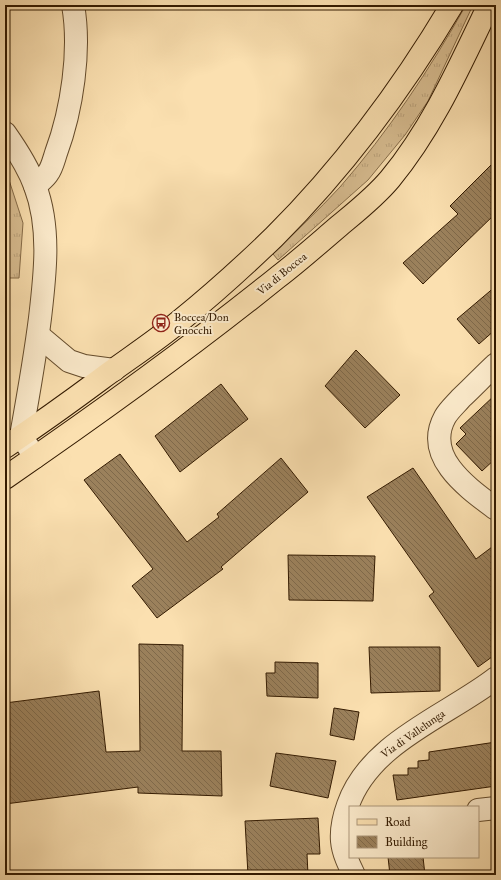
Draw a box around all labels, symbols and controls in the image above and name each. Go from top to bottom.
street label: Via di Boccea [254,250,310,299]
place label: Boccea/Don Gnocchi [174,311,229,337]
bus stop icon: Boccea/Don Gnocchi [151,313,171,333]
street label: Via di Vallelunga [378,707,448,761]
legend [349,806,479,858]
text: Road [385,815,411,829]
text: Building [385,835,428,850]

